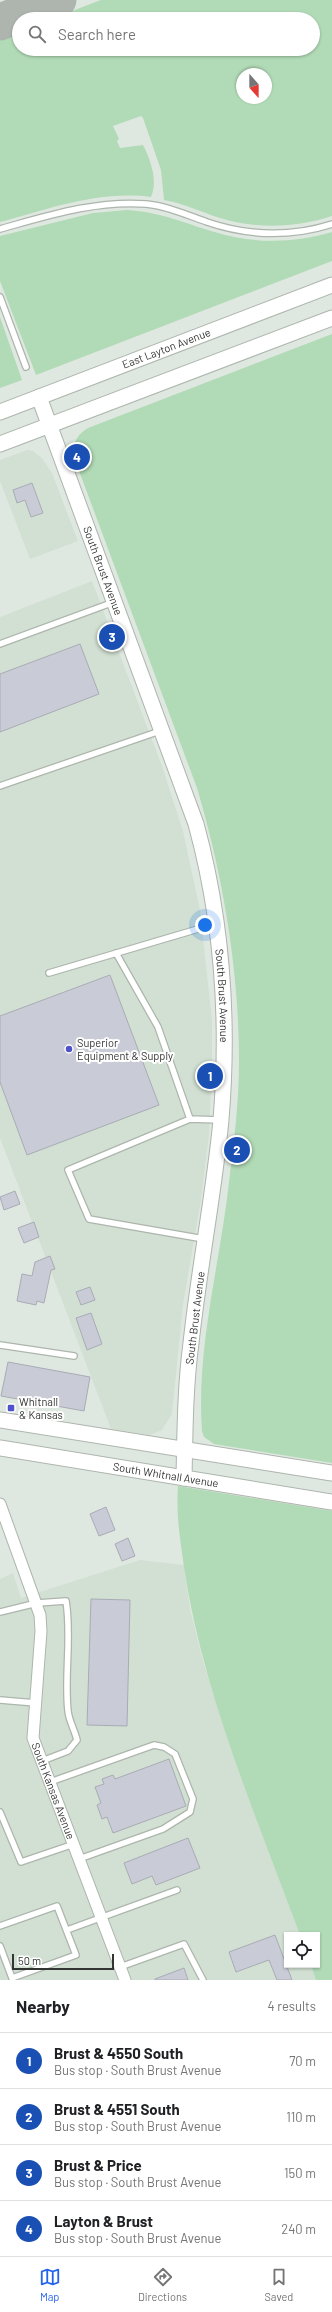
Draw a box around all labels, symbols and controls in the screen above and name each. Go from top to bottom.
search box [12,12,320,56]
icon: search [26,23,48,45]
text: Search here [58,25,136,43]
north arrow [236,68,272,104]
street label: East Layton Avenue [120,325,212,371]
pin: 4 [64,442,90,472]
street label: South Brust Avenue [81,524,126,617]
pin: 3 [99,622,125,652]
your location [195,915,215,935]
street label: South Brust Avenue [213,948,231,1043]
place label: Superior Equipment & Supply [77,1036,173,1062]
marker: Superior Equipment & Supply [64,1044,74,1054]
pin: 1 [197,1061,223,1091]
pin: 2 [224,1135,250,1165]
street label: South Brust Avenue [182,1271,207,1365]
place label: Whitnall & Kansas [19,1395,63,1421]
marker: Whitnall & Kansas [6,1403,16,1413]
street label: South Whitnall Avenue [112,1459,220,1489]
street label: South Kansas Avenue [29,1741,78,1841]
map controls [284,1932,320,1968]
button: locate [284,1932,320,1968]
scale bar [12,1952,114,1971]
text: 50 m [18,1954,41,1967]
text: Nearby [16,1996,70,2016]
text: 4 results [268,1998,316,2014]
text: Brust & 4550 South [54,2044,183,2062]
text: 1 [27,2053,31,2069]
text: 70 m [289,2053,316,2069]
text: Bus stop · South Brust Avenue [54,2062,221,2078]
text: Brust & 4551 South [54,2100,180,2118]
text: 2 [25,2109,33,2125]
text: 110 m [286,2109,316,2125]
text: Bus stop · South Brust Avenue [54,2118,221,2134]
text: Brust & Price [54,2156,142,2174]
text: 3 [25,2165,33,2181]
text: 150 m [284,2165,316,2181]
text: Bus stop · South Brust Avenue [54,2174,221,2190]
text: Layton & Brust [54,2212,153,2230]
text: 4 [25,2221,33,2237]
text: 240 m [281,2221,316,2237]
text: Bus stop · South Brust Avenue [54,2230,221,2246]
tab: Map [39,2266,61,2303]
tab: Directions [138,2266,187,2303]
tab: Saved [264,2266,293,2303]

